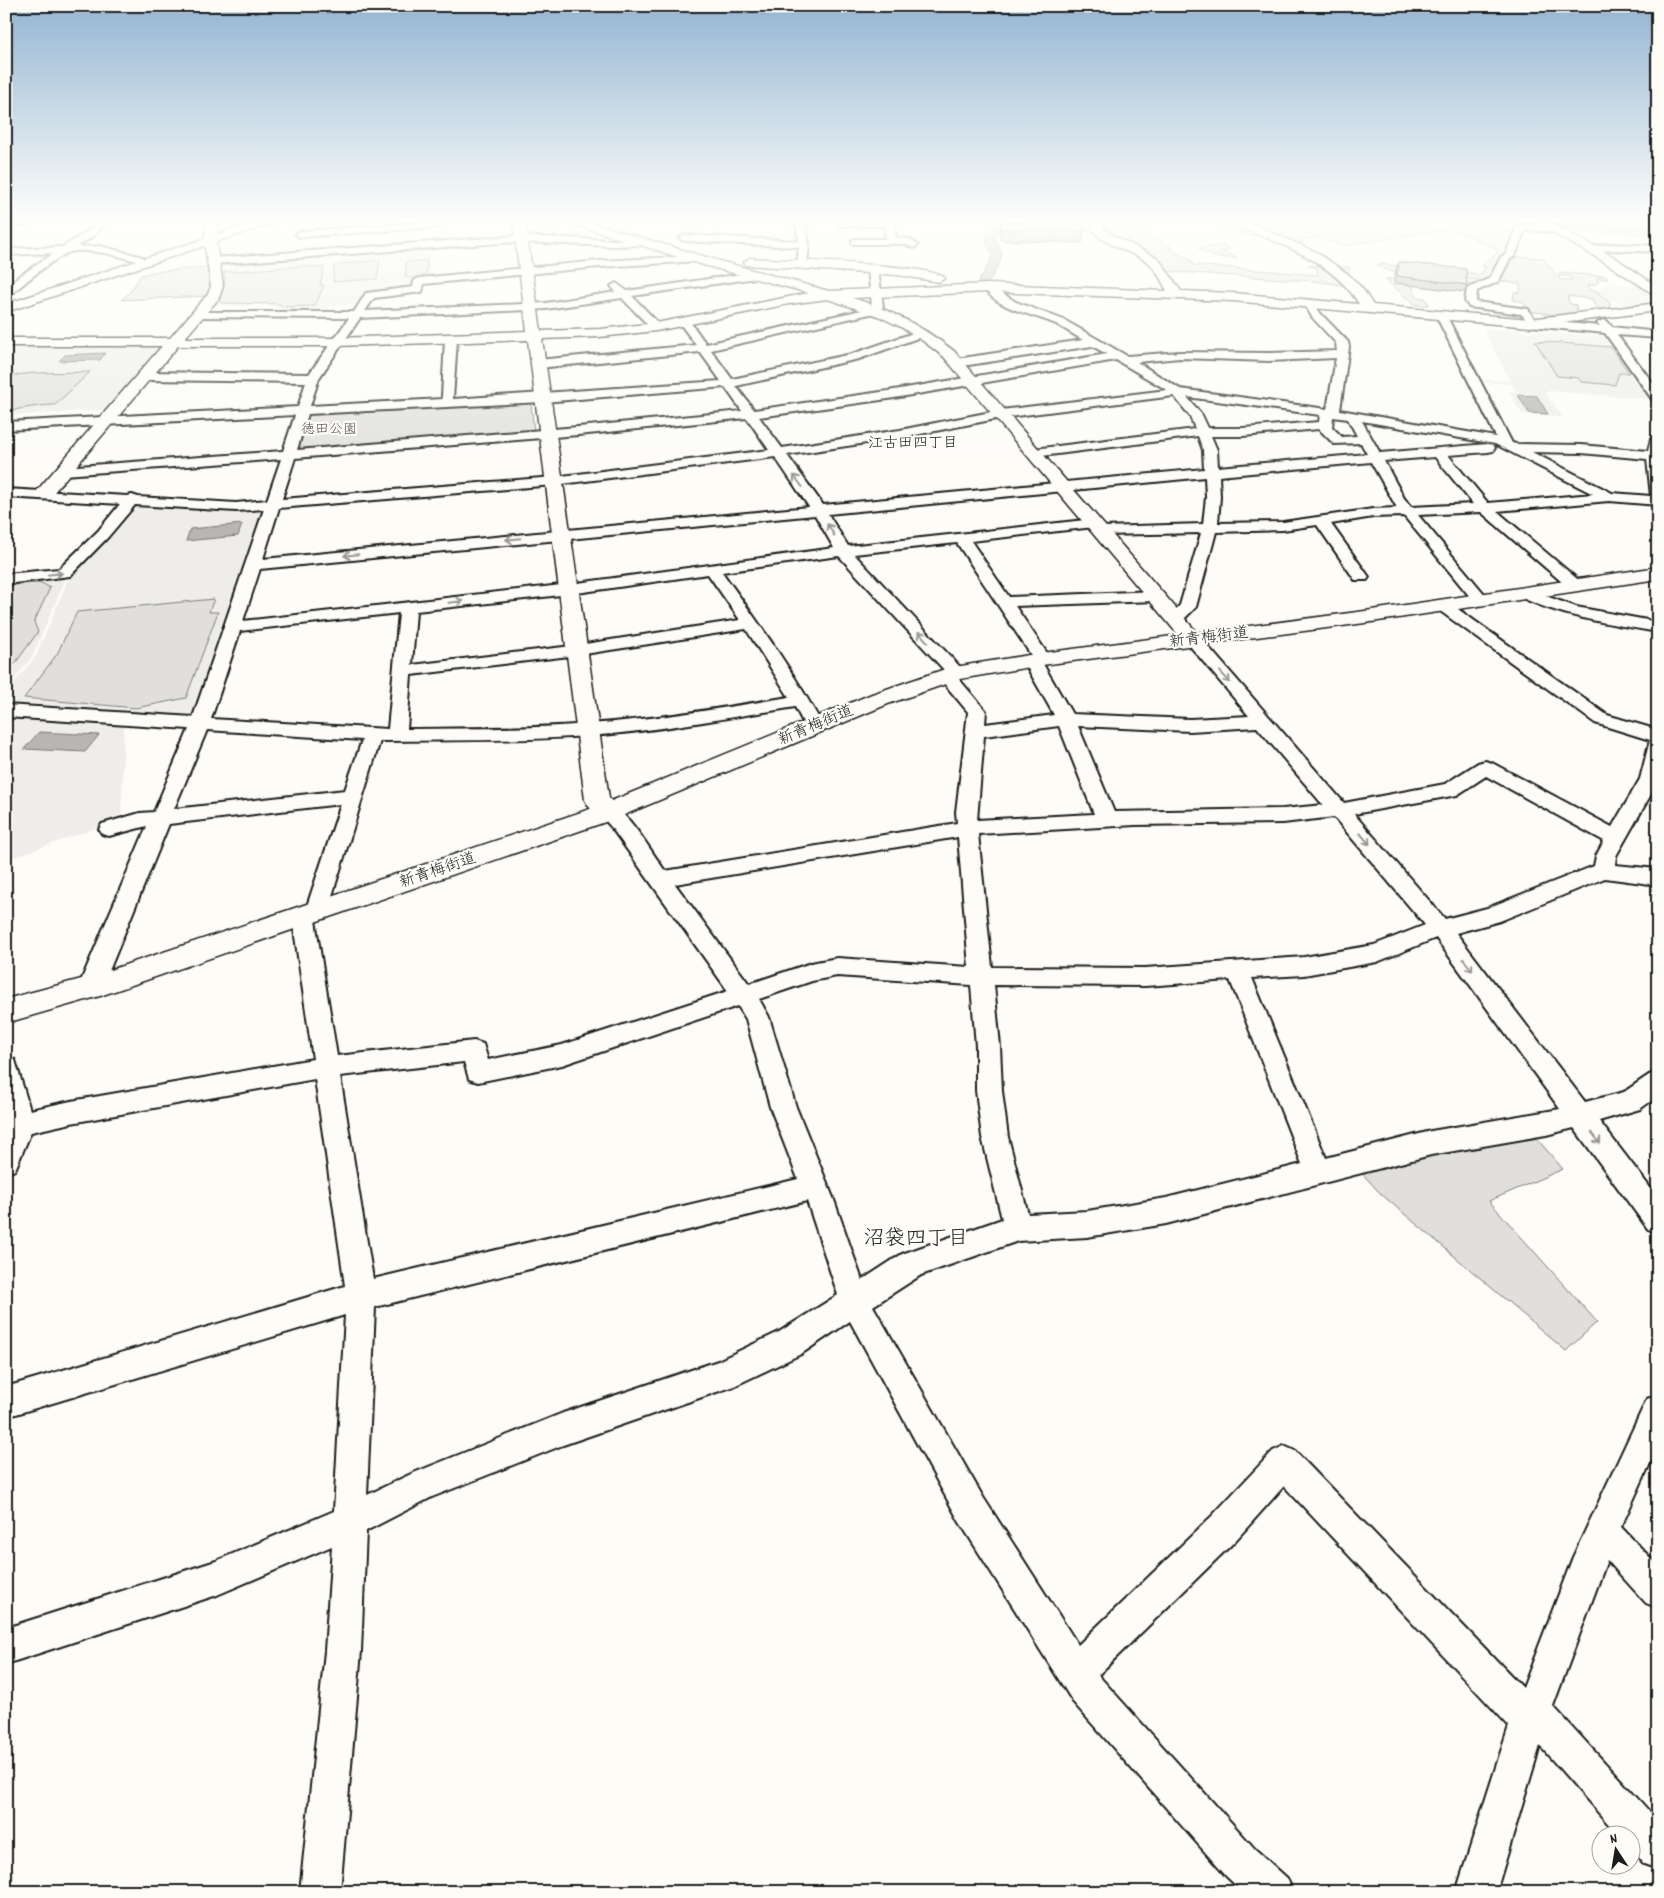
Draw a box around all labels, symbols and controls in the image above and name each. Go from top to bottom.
park label: 徳田公園 [301,420,357,440]
district label: 江古田四丁目 [868,433,958,455]
one-way arrow [793,475,804,488]
one-way arrow [826,523,836,538]
one-way arrow [505,534,521,544]
one-way arrow [343,550,359,560]
one-way arrow [46,569,62,579]
one-way arrow [448,597,464,607]
street label: 新青梅街道 [1168,622,1250,654]
one-way arrow [917,631,929,644]
one-way arrow [1219,670,1231,683]
street label: 新青梅街道 [775,700,857,752]
one-way arrow [1360,833,1371,846]
street label: 新青梅街道 [396,847,480,895]
one-way arrow [1463,958,1474,971]
one-way arrow [1591,1131,1602,1144]
district label: 沼袋四丁目 [864,1225,969,1255]
north arrow [1592,1826,1642,1876]
text: N [1608,1829,1619,1850]

